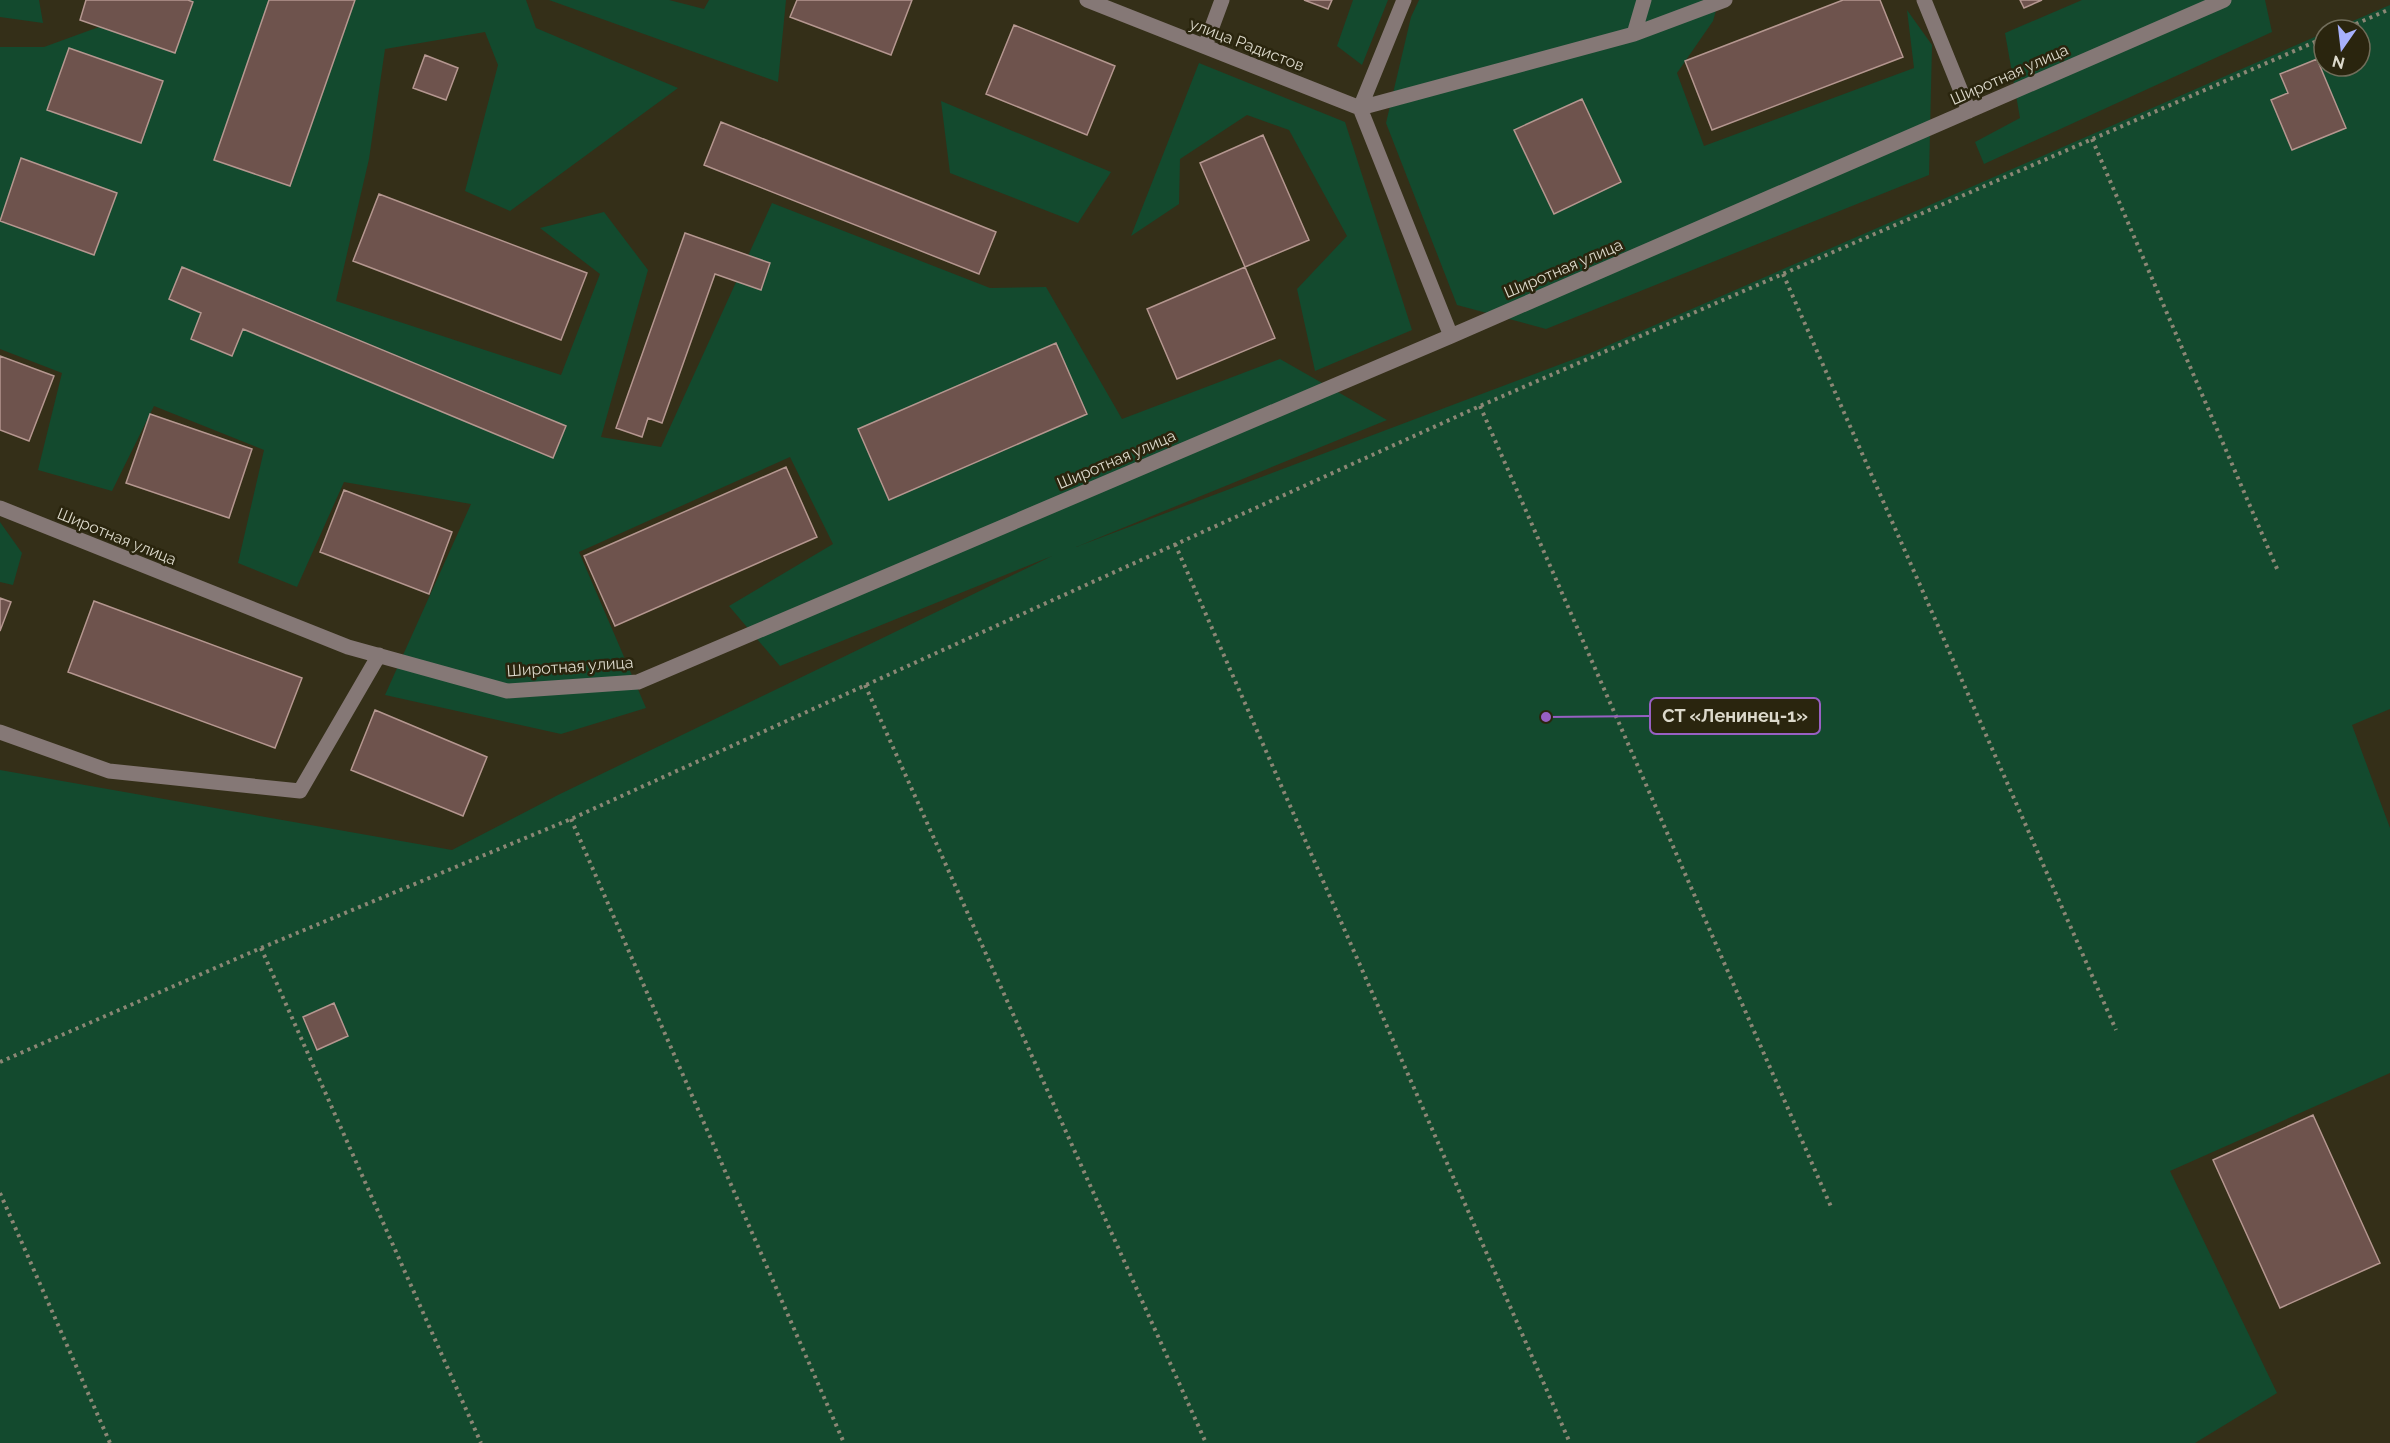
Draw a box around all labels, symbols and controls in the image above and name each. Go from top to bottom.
street label: улица Радистов [1187,14,1307,75]
north arrow [2312,18,2372,78]
street label: Широтная улица [1947,40,2071,109]
text: N [2330,51,2347,73]
street label: Широтная улица [1501,235,1625,302]
street label: Широтная улица [1054,426,1178,493]
street label: Широтная улица [54,504,179,569]
street label: Широтная улица [506,653,634,680]
callout: СТ «Ленинец-1» [1650,698,1820,734]
text: СТ «Ленинец-1» [1662,705,1808,726]

